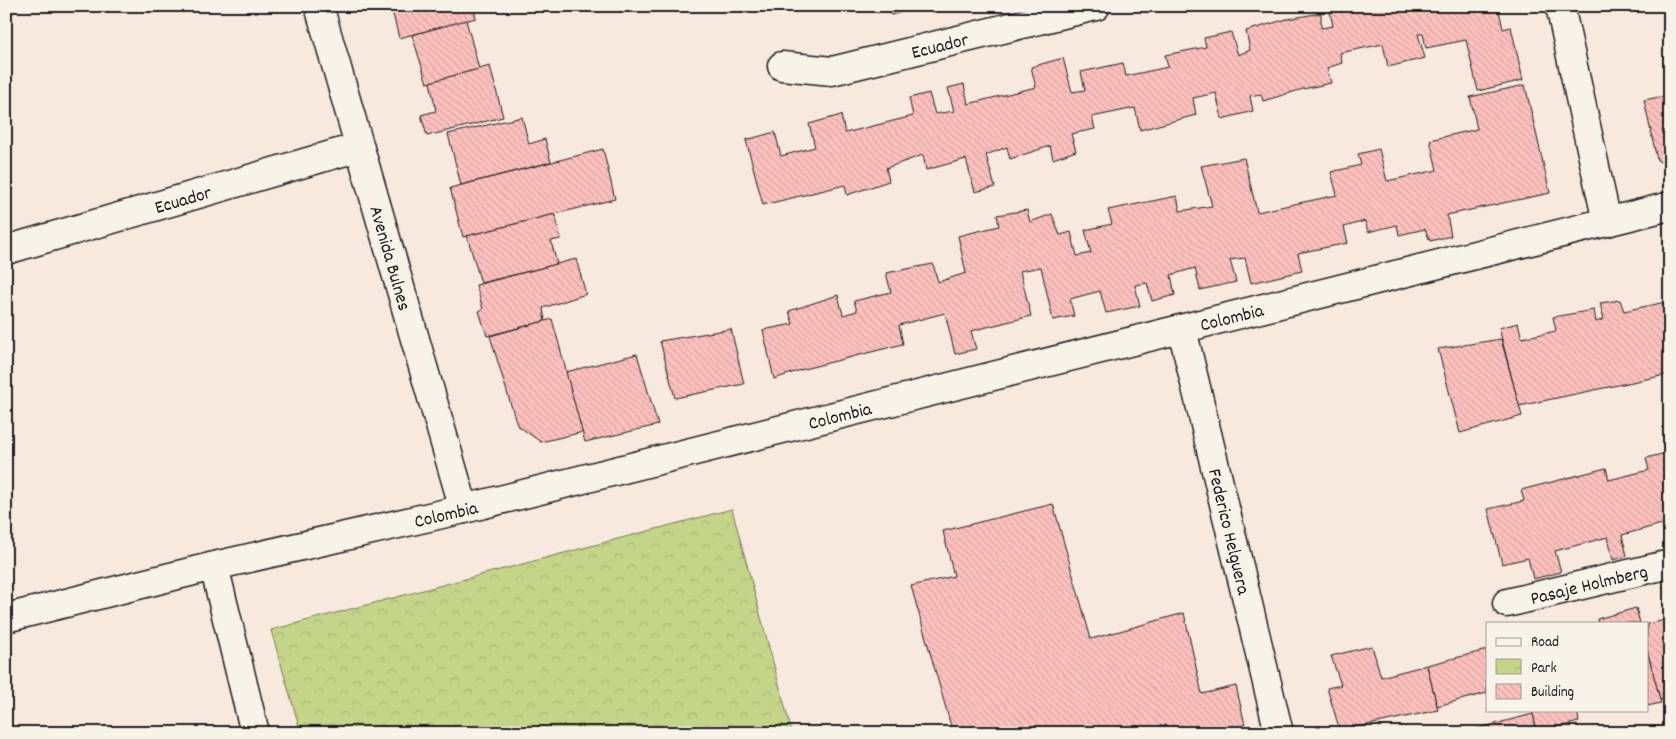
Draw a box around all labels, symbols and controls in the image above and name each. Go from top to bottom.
street label: Ecuador [909,28,972,68]
street label: Ecuador [152,181,215,223]
street label: Avenida Bulnes [360,203,416,314]
street label: Colombia [1198,298,1268,341]
street label: Colombia [806,397,876,439]
street label: Federico Helguera [1199,466,1256,599]
street label: Colombia [412,496,482,537]
street label: Pasaje Holmberg [1528,560,1651,614]
legend [1486,622,1648,712]
text: Road [1531,632,1559,654]
text: Park [1531,658,1557,680]
text: Building [1531,682,1574,704]

